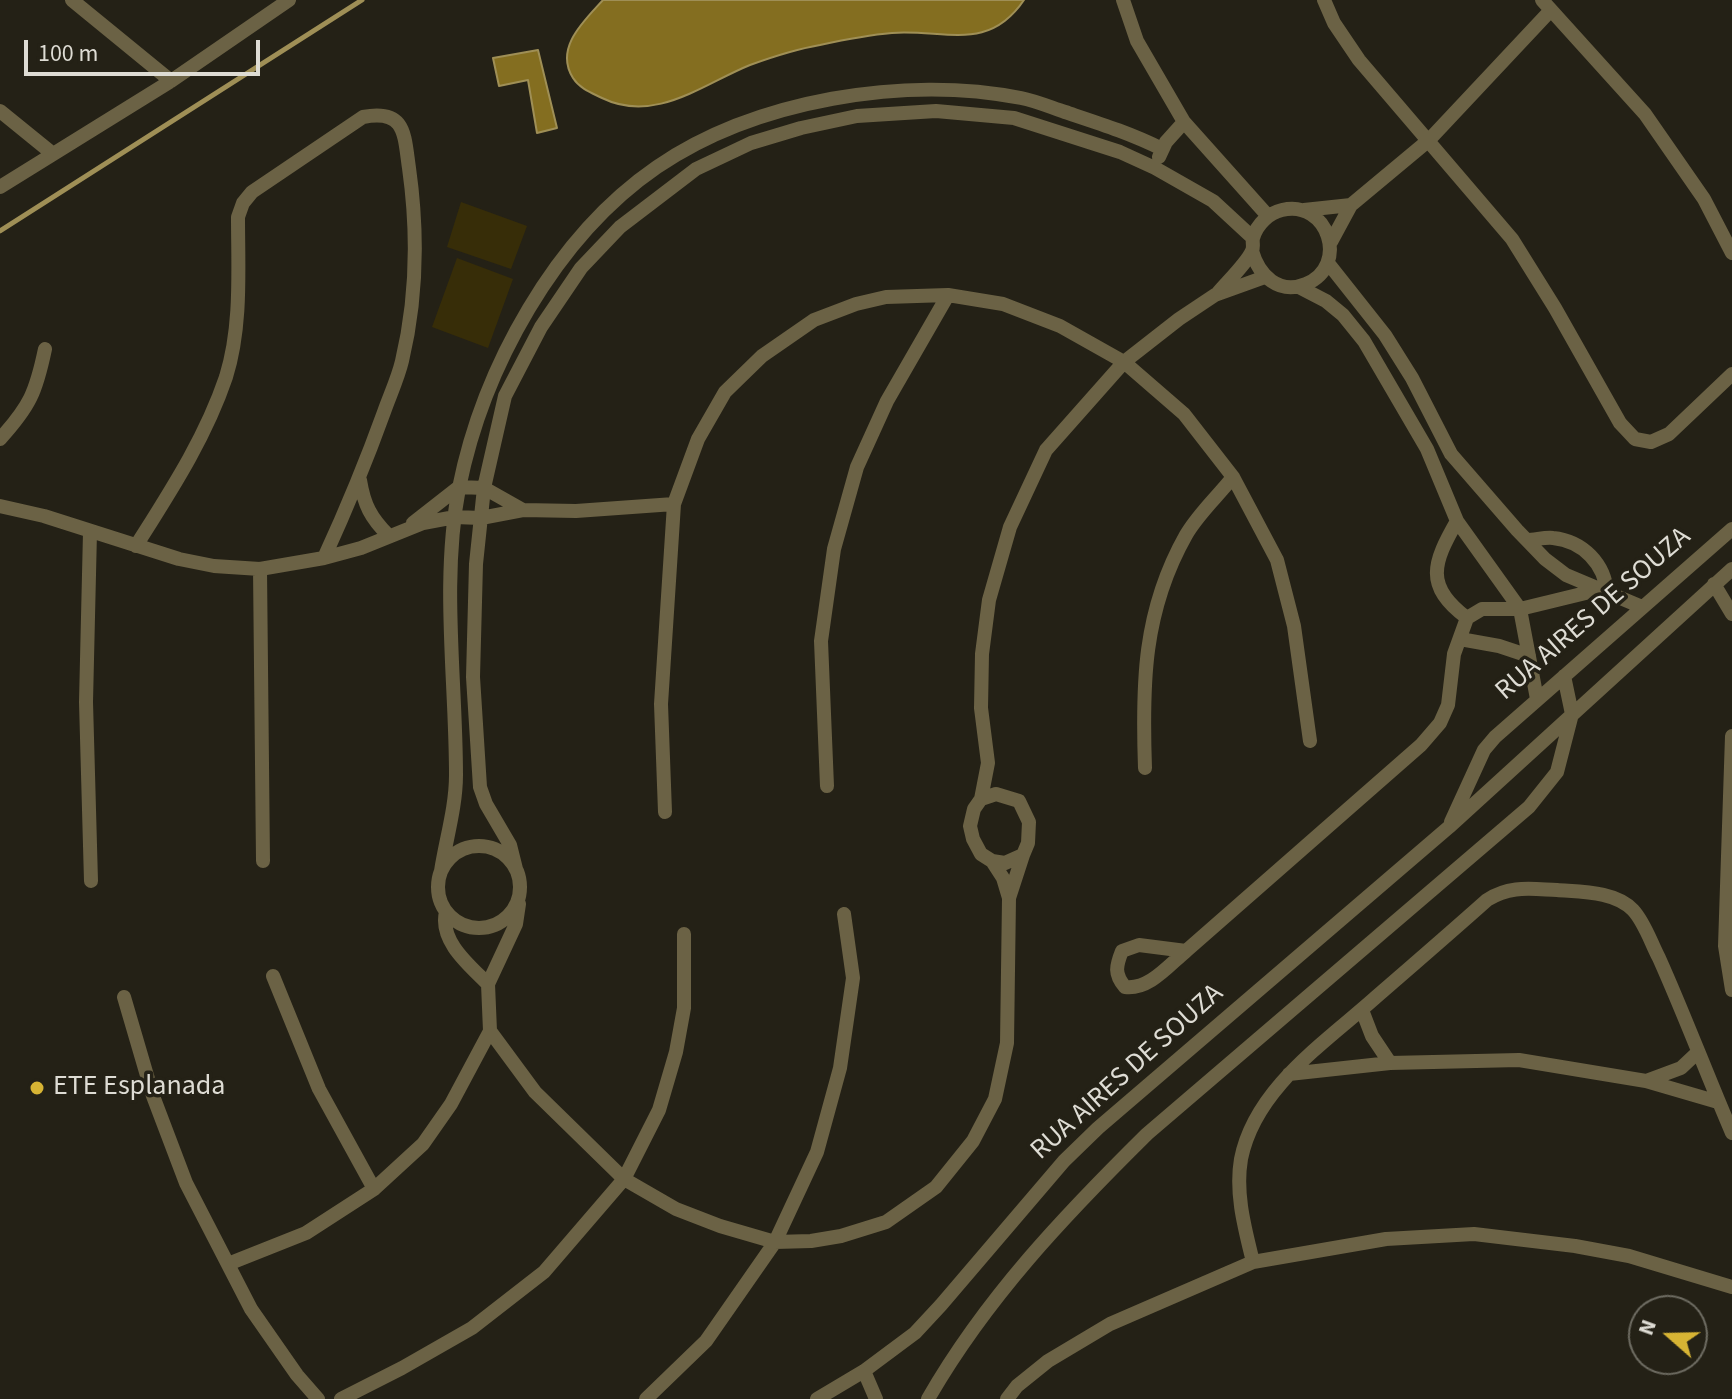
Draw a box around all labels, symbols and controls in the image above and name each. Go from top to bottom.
scale bar [28,24,264,74]
text: 100 m [38,36,98,71]
street label: RUA AIRES DE SOUZA [1490,521,1698,709]
street label: RUA AIRES DE SOUZA [1025,978,1231,1168]
place label: ETE Esplanada [53,1071,225,1105]
marker: ETE Esplanada [28,1079,46,1097]
north arrow [1628,1295,1708,1375]
text: N [1630,1315,1665,1340]

